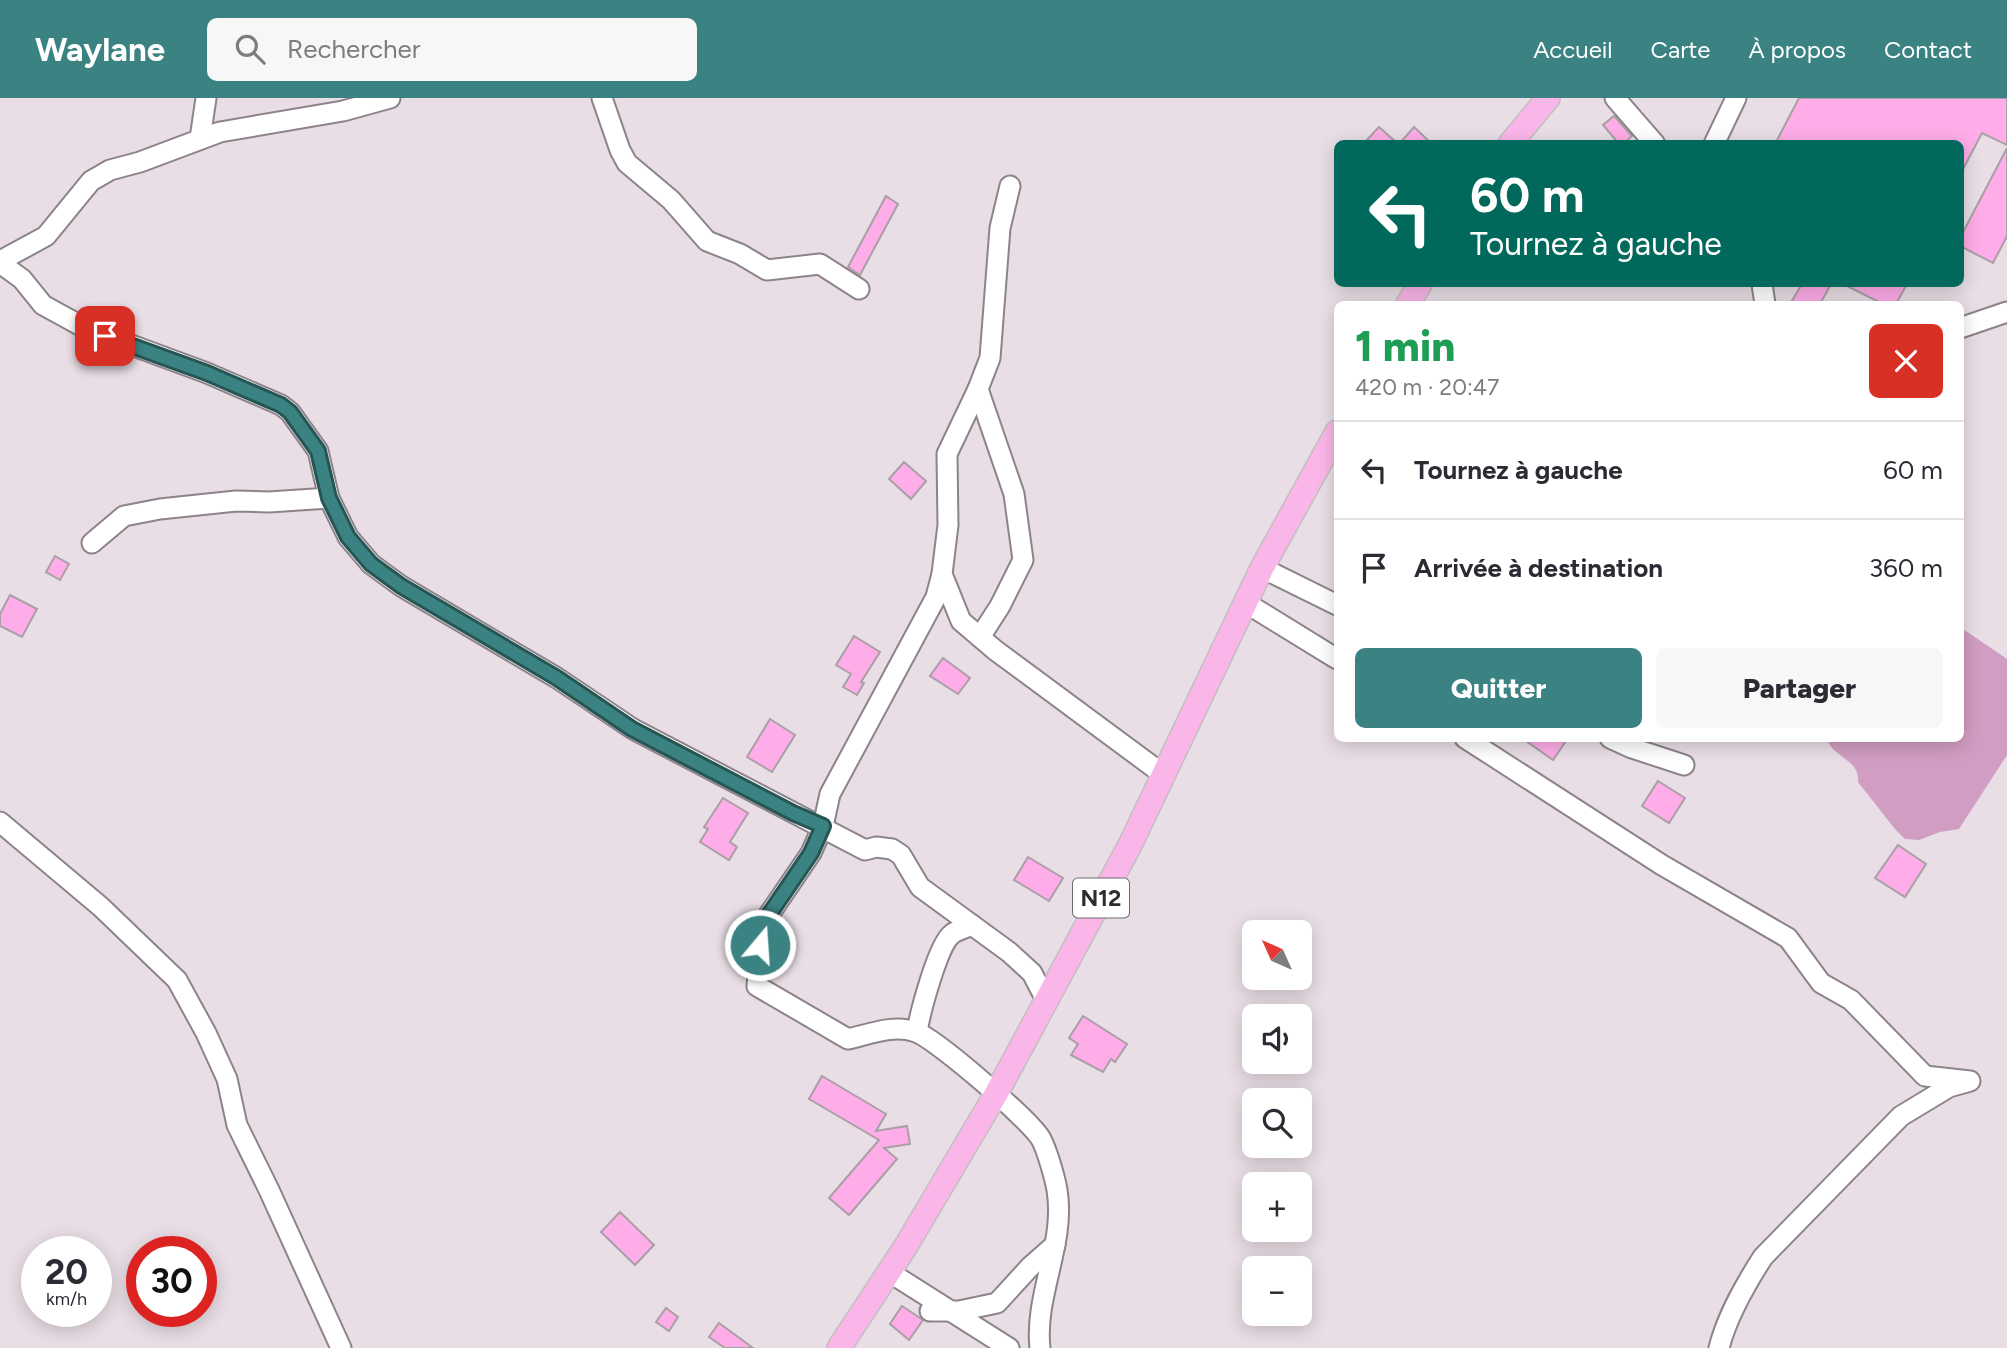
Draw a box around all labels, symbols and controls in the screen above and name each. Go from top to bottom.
search box [207,18,697,81]
text: Waylane [35,30,165,69]
icon: search [231,30,269,68]
text: Rechercher [287,33,421,65]
text: Accueil [1533,35,1613,64]
text: Carte [1651,35,1710,64]
text: À propos [1748,35,1846,64]
text: Contact [1884,35,1972,64]
text: 60 m [1470,165,1585,224]
icon: left [1355,168,1446,259]
text: Tournez à gauche [1470,225,1722,263]
pin [75,306,135,366]
icon: arrive [86,317,124,355]
text: 1 min [1355,321,1455,372]
button: close [1869,324,1943,398]
text: 420 m · 20:47 [1355,373,1499,401]
icon: left [1355,451,1393,489]
text: Tournez à gauche [1414,454,1623,486]
text: 60 m [1883,454,1943,486]
icon: arrive [1355,549,1393,587]
text: Arrivée à destination [1414,552,1663,584]
text: 360 m [1869,552,1943,584]
button: Quitter [1355,648,1642,728]
button: Partager [1656,648,1943,728]
road number: N12 [1073,878,1129,918]
position arrow [723,908,797,982]
north arrow [1242,920,1312,990]
map controls [1242,920,1312,1326]
button: sound [1242,1004,1312,1074]
button: search [1242,1088,1312,1158]
button: + [1242,1172,1312,1242]
speed limit sign: 30 [126,1236,217,1327]
text: 20 [45,1251,88,1293]
button: − [1242,1256,1312,1326]
text: km/h [46,1288,87,1310]

